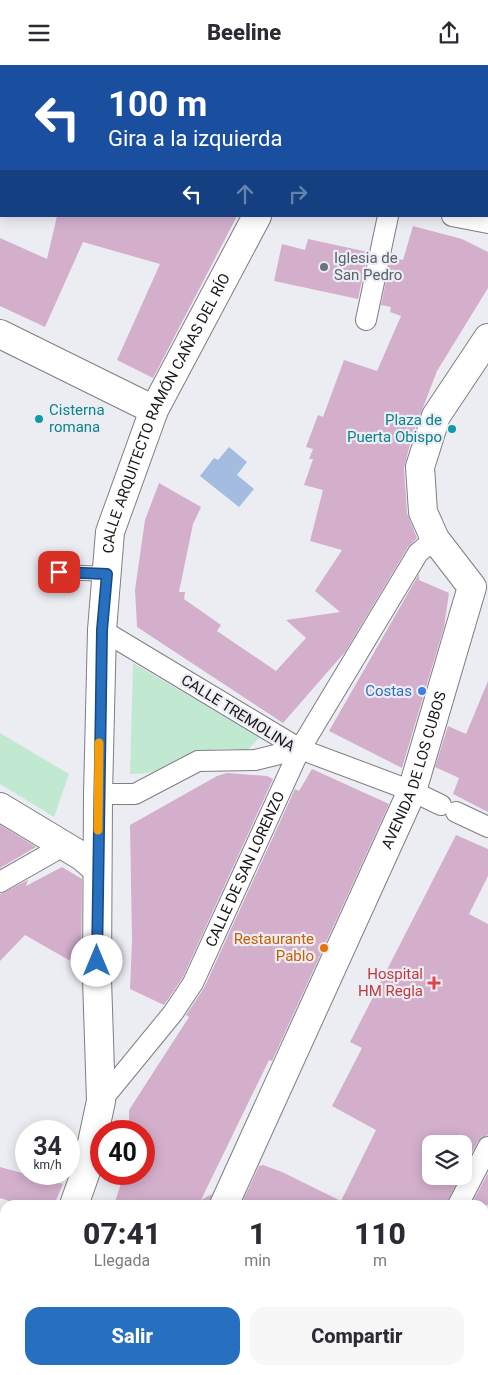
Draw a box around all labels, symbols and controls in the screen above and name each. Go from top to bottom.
icon: menu [25,19,53,47]
icon: share [435,19,463,47]
text: Beeline [207,20,281,45]
text: 100 m [108,84,207,125]
icon: left [25,85,90,150]
text: Gira a la izquierda [108,126,282,151]
icon: left [178,180,206,208]
icon: ahead [231,180,259,208]
icon: right [284,180,312,208]
place label: Iglesia de San Pedro [334,249,402,284]
marker: Iglesia de San Pedro [318,261,330,273]
street label: CALLE ARQUITECTO RAMÓN CAÑAS DEL RÍO [99,270,234,554]
place label: Cisterna romana [49,401,105,436]
place label: Plaza de Puerta Obispo [347,411,442,446]
marker: Cisterna romana [33,413,45,425]
marker: Plaza de Puerta Obispo [446,423,458,435]
pin [38,551,80,593]
icon: arrive [45,558,73,586]
street label: CALLE TREMOLINA [178,671,298,755]
place label: Costas [365,682,412,700]
marker: Costas [416,685,428,697]
street label: AVENIDA DE LOS CUBOS [378,689,450,852]
street label: CALLE DE SAN LORENZO [202,789,288,950]
place label: Restaurante Pablo [234,930,314,965]
position arrow [70,934,122,986]
marker: Restaurante Pablo [318,942,330,954]
place label: Hospital HM Regla [358,965,423,1000]
marker: Hospital HM Regla [427,976,441,990]
speed limit sign: 40 [90,1120,155,1185]
text: 34 [33,1132,62,1161]
map controls [422,1135,472,1185]
button: layers [422,1135,472,1185]
text: km/h [33,1158,62,1172]
text: 07:41 [83,1216,161,1251]
text: 1 [249,1216,266,1251]
text: 110 [354,1216,406,1251]
text: Llegada [94,1251,150,1270]
text: min [244,1251,271,1270]
text: m [373,1251,387,1270]
button: Salir [25,1307,240,1365]
button: Compartir [250,1307,464,1365]

